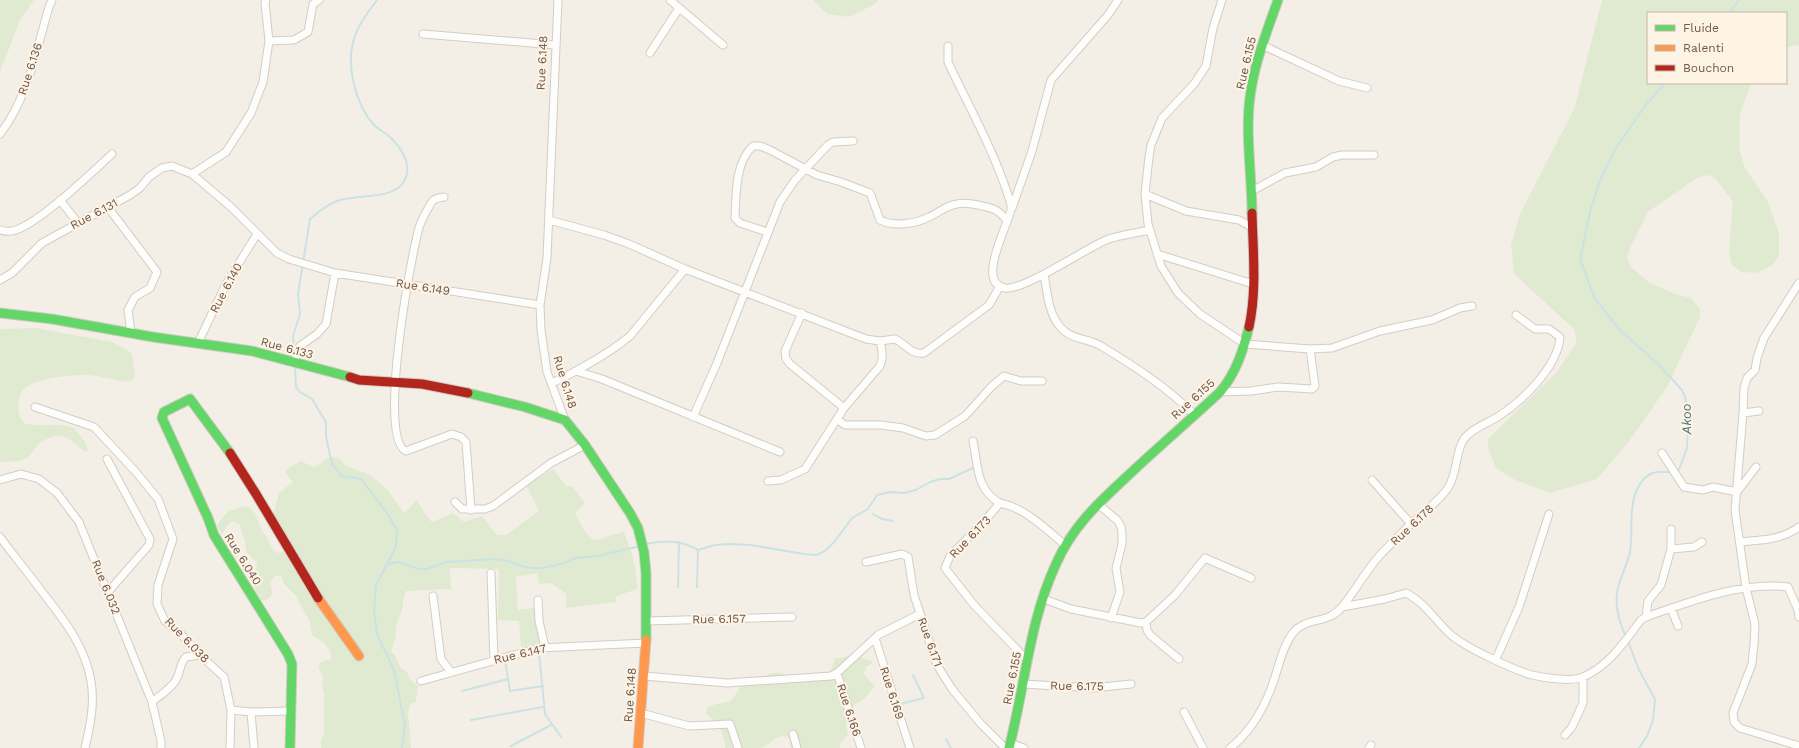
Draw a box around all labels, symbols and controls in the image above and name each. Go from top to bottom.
legend [1647,12,1787,84]
text: Fluide [1683,21,1719,35]
street label: Rue 6.148 [534,35,550,91]
street label: Rue 6.155 [1233,35,1259,91]
street label: Rue 6.136 [15,41,45,97]
text: Ralenti [1683,41,1724,55]
text: Bouchon [1683,61,1734,75]
street label: Rue 6.131 [68,196,120,232]
street label: Rue 6.140 [207,261,245,315]
street label: Rue 6.149 [395,276,451,298]
street label: Rue 6.133 [259,334,315,362]
street label: Rue 6.148 [550,354,580,410]
street label: Rue 6.155 [1168,376,1218,422]
water label: Akoo [1679,404,1694,435]
street label: Rue 6.178 [1388,501,1436,549]
street label: Rue 6.173 [946,513,994,561]
street label: Rue 6.040 [222,530,264,588]
street label: Rue 6.032 [89,558,123,616]
street label: Rue 6.157 [692,612,746,626]
street label: Rue 6.038 [162,614,212,666]
street label: Rue 6.171 [915,615,945,669]
street label: Rue 6.147 [492,641,548,667]
street label: Rue 6.155 [1000,650,1024,706]
street label: Rue 6.169 [877,665,907,721]
street label: Rue 6.148 [621,667,639,723]
street label: Rue 6.175 [1050,679,1104,693]
street label: Rue 6.166 [834,682,864,738]

